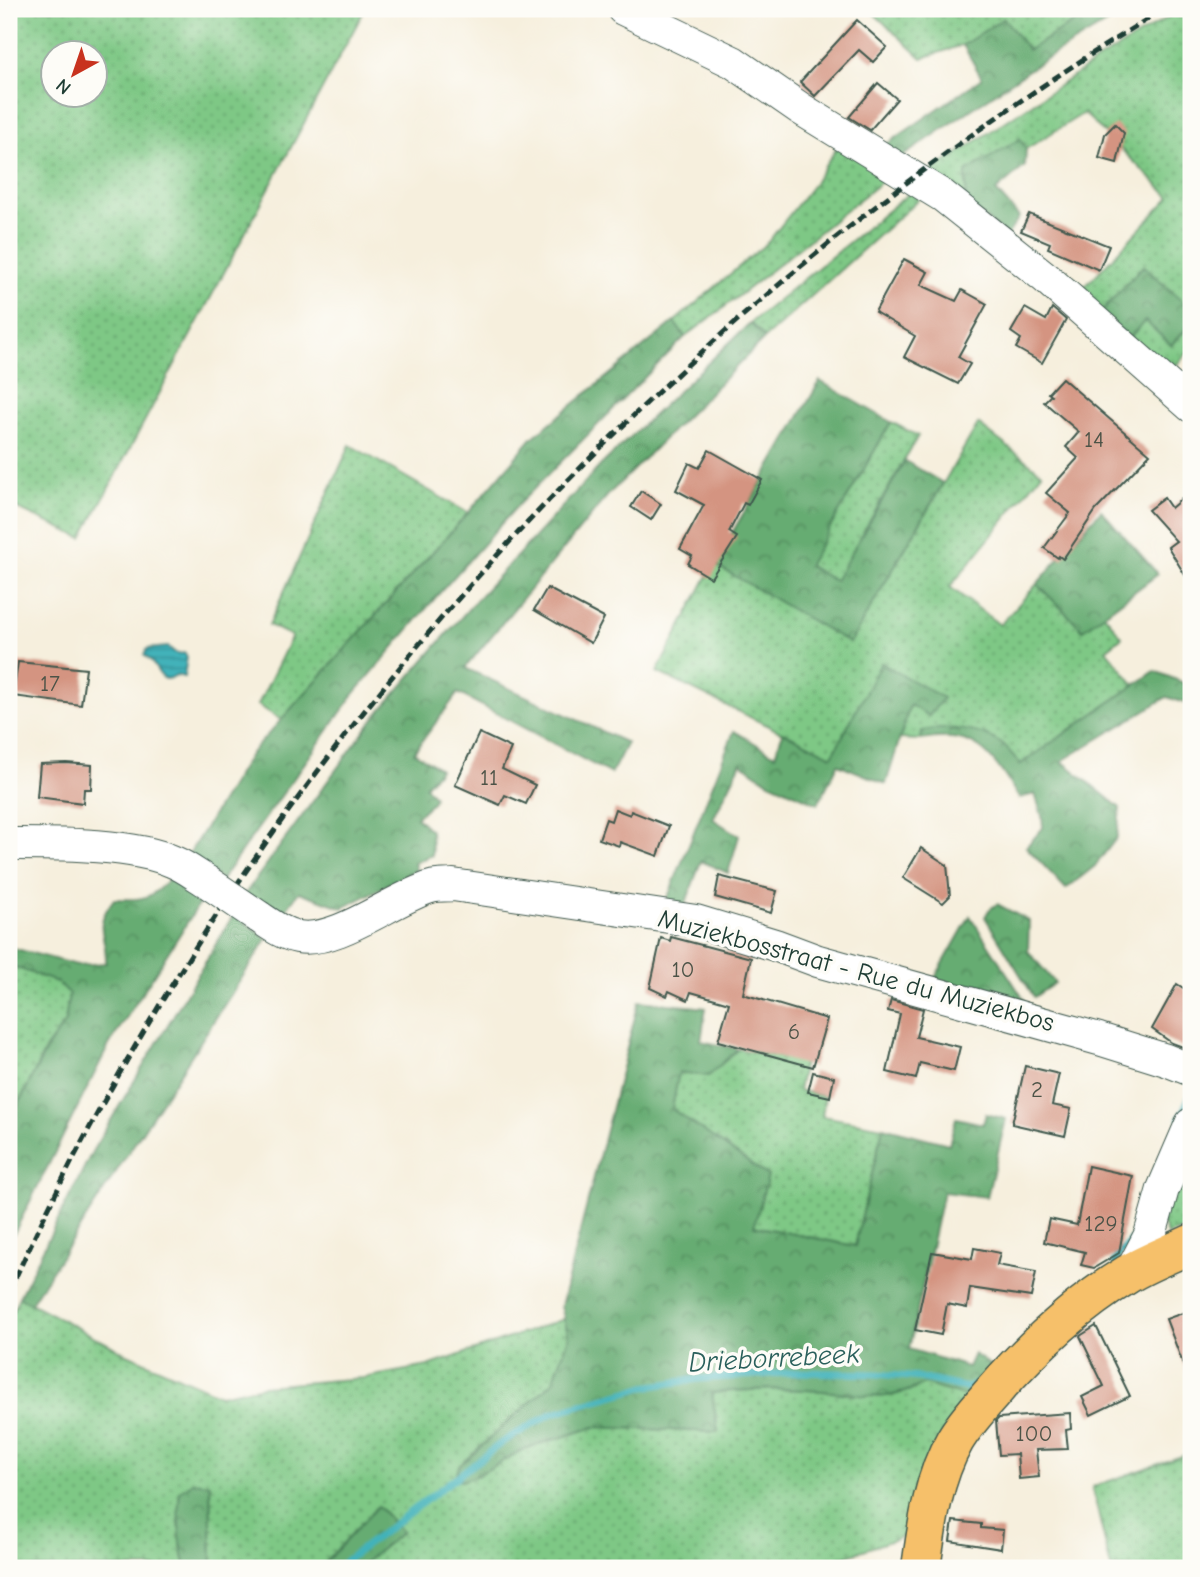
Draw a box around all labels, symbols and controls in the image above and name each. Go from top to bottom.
north arrow [38,38,108,108]
text: N [52,74,76,99]
house number: 14 [1084,426,1104,453]
house number: 17 [40,670,60,697]
house number: 11 [480,764,498,791]
street label: Muziekbosstraat - Rue du Muziekbos [655,904,1057,1038]
house number: 10 [671,956,695,983]
house number: 6 [788,1018,800,1045]
house number: 2 [1031,1076,1043,1103]
house number: 129 [1084,1210,1118,1237]
water label: Drieborrebeek [688,1338,861,1378]
house number: 100 [1015,1420,1053,1447]

